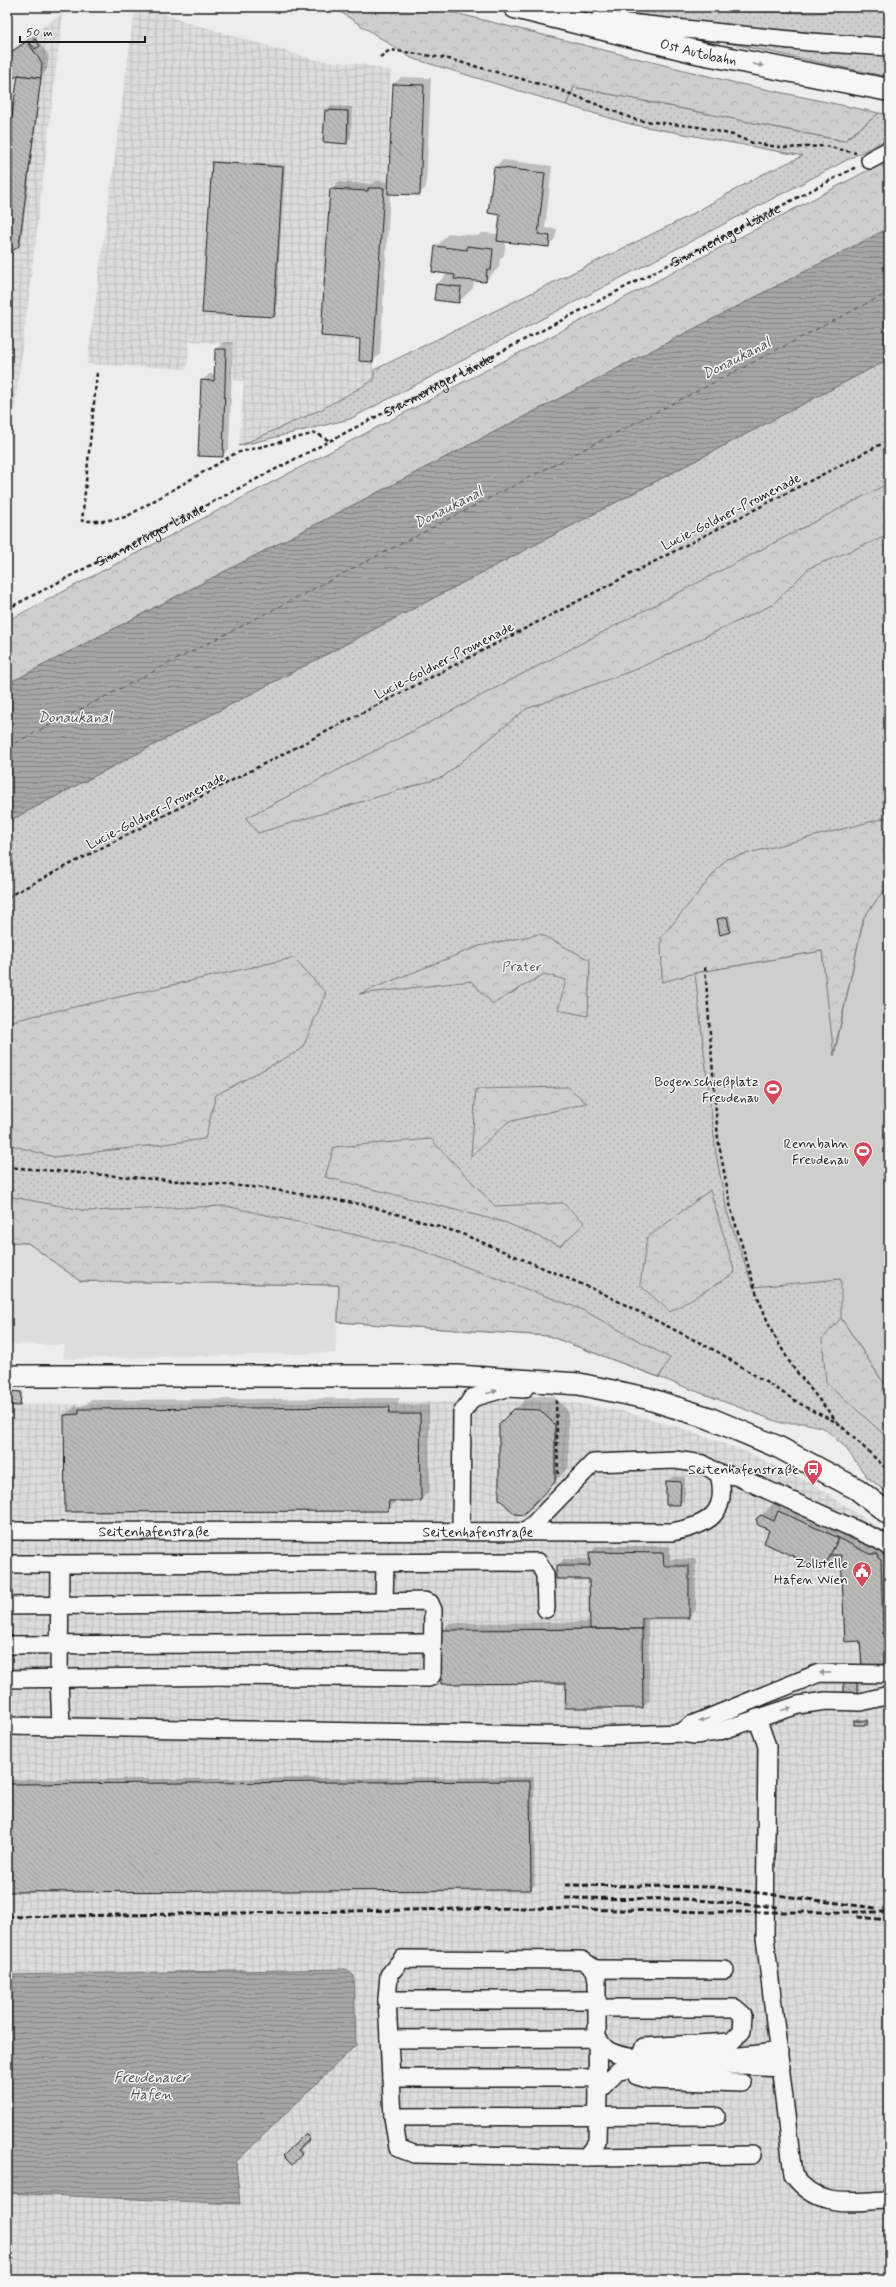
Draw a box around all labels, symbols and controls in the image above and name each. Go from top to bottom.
scale bar [20,18,145,44]
text: 50 m [26,25,53,41]
street label: Ost Autobahn [658,35,738,70]
one-way arrow [751,62,764,68]
street label: Simmeringer Lände [668,200,784,272]
water label: Donaukanal [699,333,775,385]
street label: Simmeringer Lände [381,349,496,421]
street label: Lucie-Goldner-Promenade [659,469,805,555]
water label: Donaukanal [411,482,487,534]
street label: Simmeringer Lände [93,499,209,571]
street label: Lucie-Goldner-Promenade [372,618,518,704]
water label: Donaukanal [38,708,113,728]
street label: Lucie-Goldner-Promenade [84,768,230,854]
park label: Prater [502,958,542,976]
place label: Bogenschießplatz Freudenau [654,1073,759,1107]
sports icon: Bogenschießplatz Freudenau [762,1078,784,1106]
place label: Rennbahn Freudenau [783,1135,849,1169]
sports icon: Rennbahn Freudenau [852,1140,874,1168]
one-way arrow [486,1389,498,1395]
bus stop icon: Seitenhafenstraße [802,1458,824,1486]
place label: Seitenhafenstraße [688,1461,799,1479]
street label: Seitenhafenstraße [98,1523,210,1541]
street label: Seitenhafenstraße [422,1524,534,1542]
place label: Zollstelle Hafen Wien [774,1555,848,1589]
public building icon: Zollstelle Hafen Wien [851,1560,873,1588]
one-way arrow [819,1670,831,1677]
one-way arrow [780,1706,792,1712]
one-way arrow [698,1717,710,1723]
water label: Freudenauer Hafen [114,2068,190,2105]

